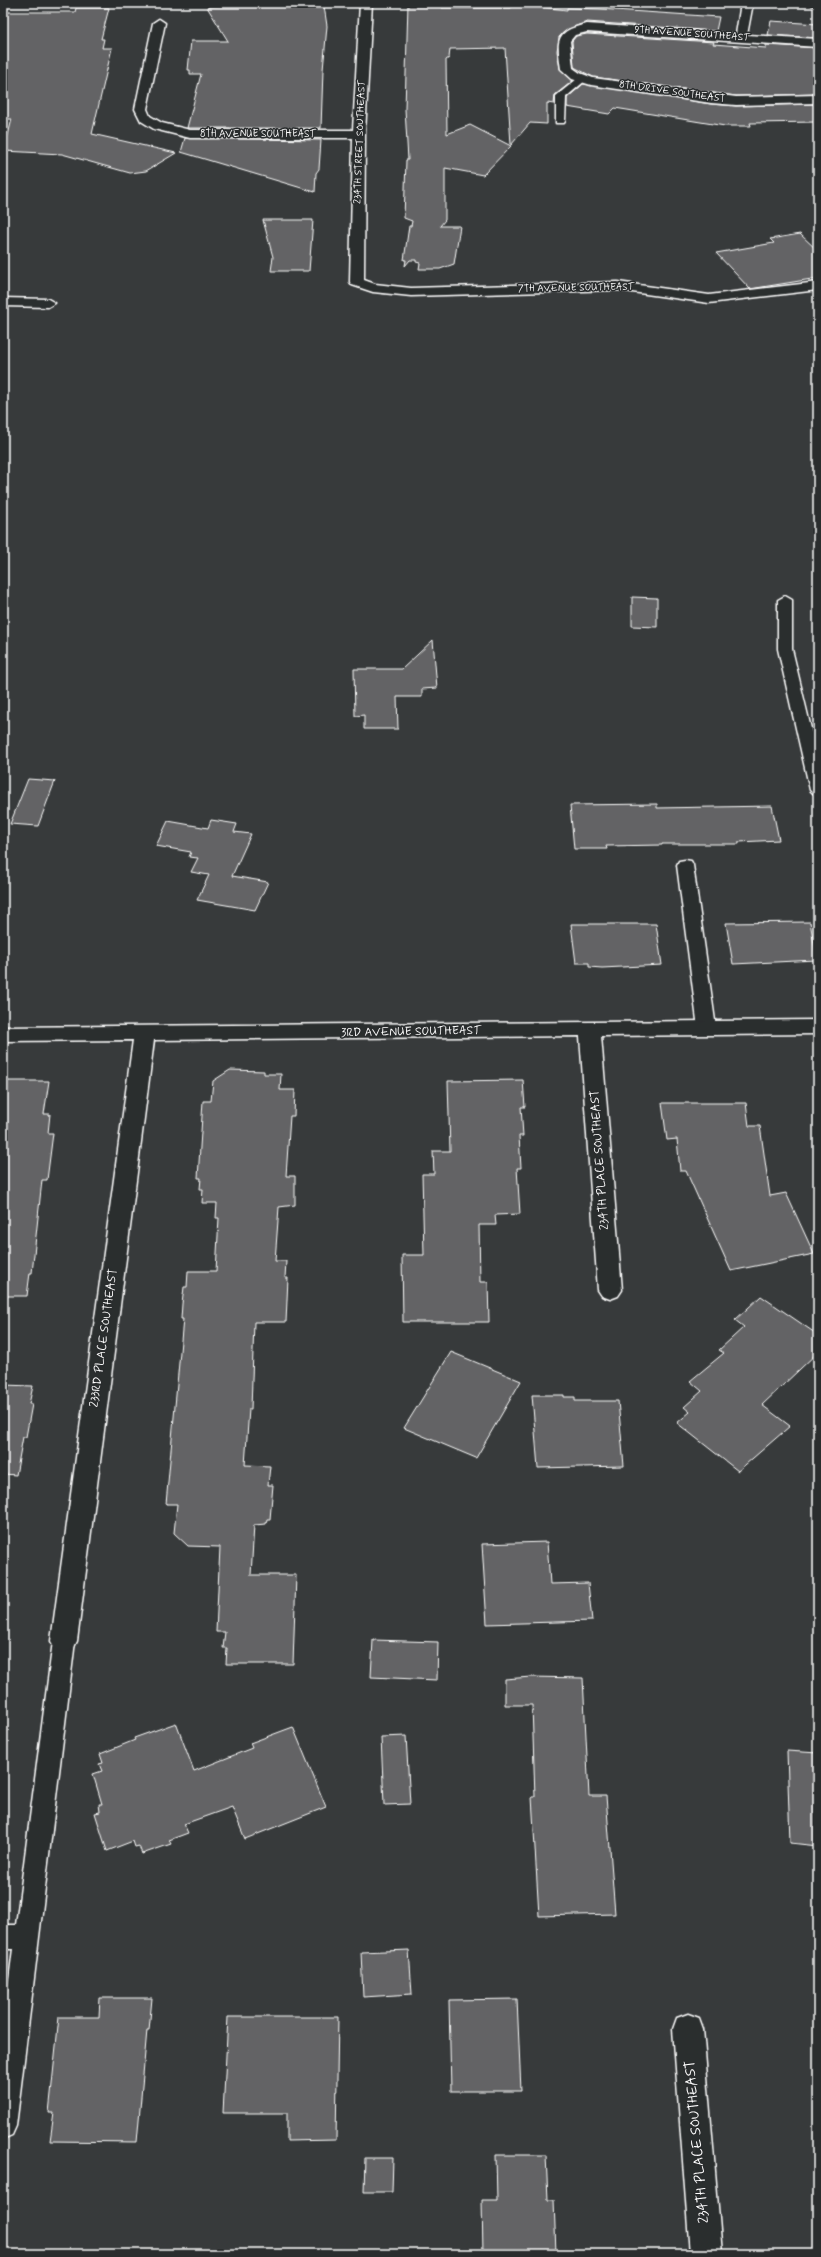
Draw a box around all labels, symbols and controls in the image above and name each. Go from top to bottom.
street label: 9TH AVENUE SOUTHEAST [634,22,751,45]
street label: 8TH DRIVE SOUTHEAST [618,77,726,106]
street label: 234TH STREET SOUTHEAST [350,79,369,204]
street label: 8TH AVENUE SOUTHEAST [200,127,317,141]
street label: 7TH AVENUE SOUTHEAST [518,279,636,296]
street label: 3RD AVENUE SOUTHEAST [341,1023,482,1041]
street label: 234TH PLACE SOUTHEAST [587,1090,613,1230]
street label: 233RD PLACE SOUTHEAST [86,1268,122,1408]
street label: 234TH PLACE SOUTHEAST [681,2060,713,2224]

